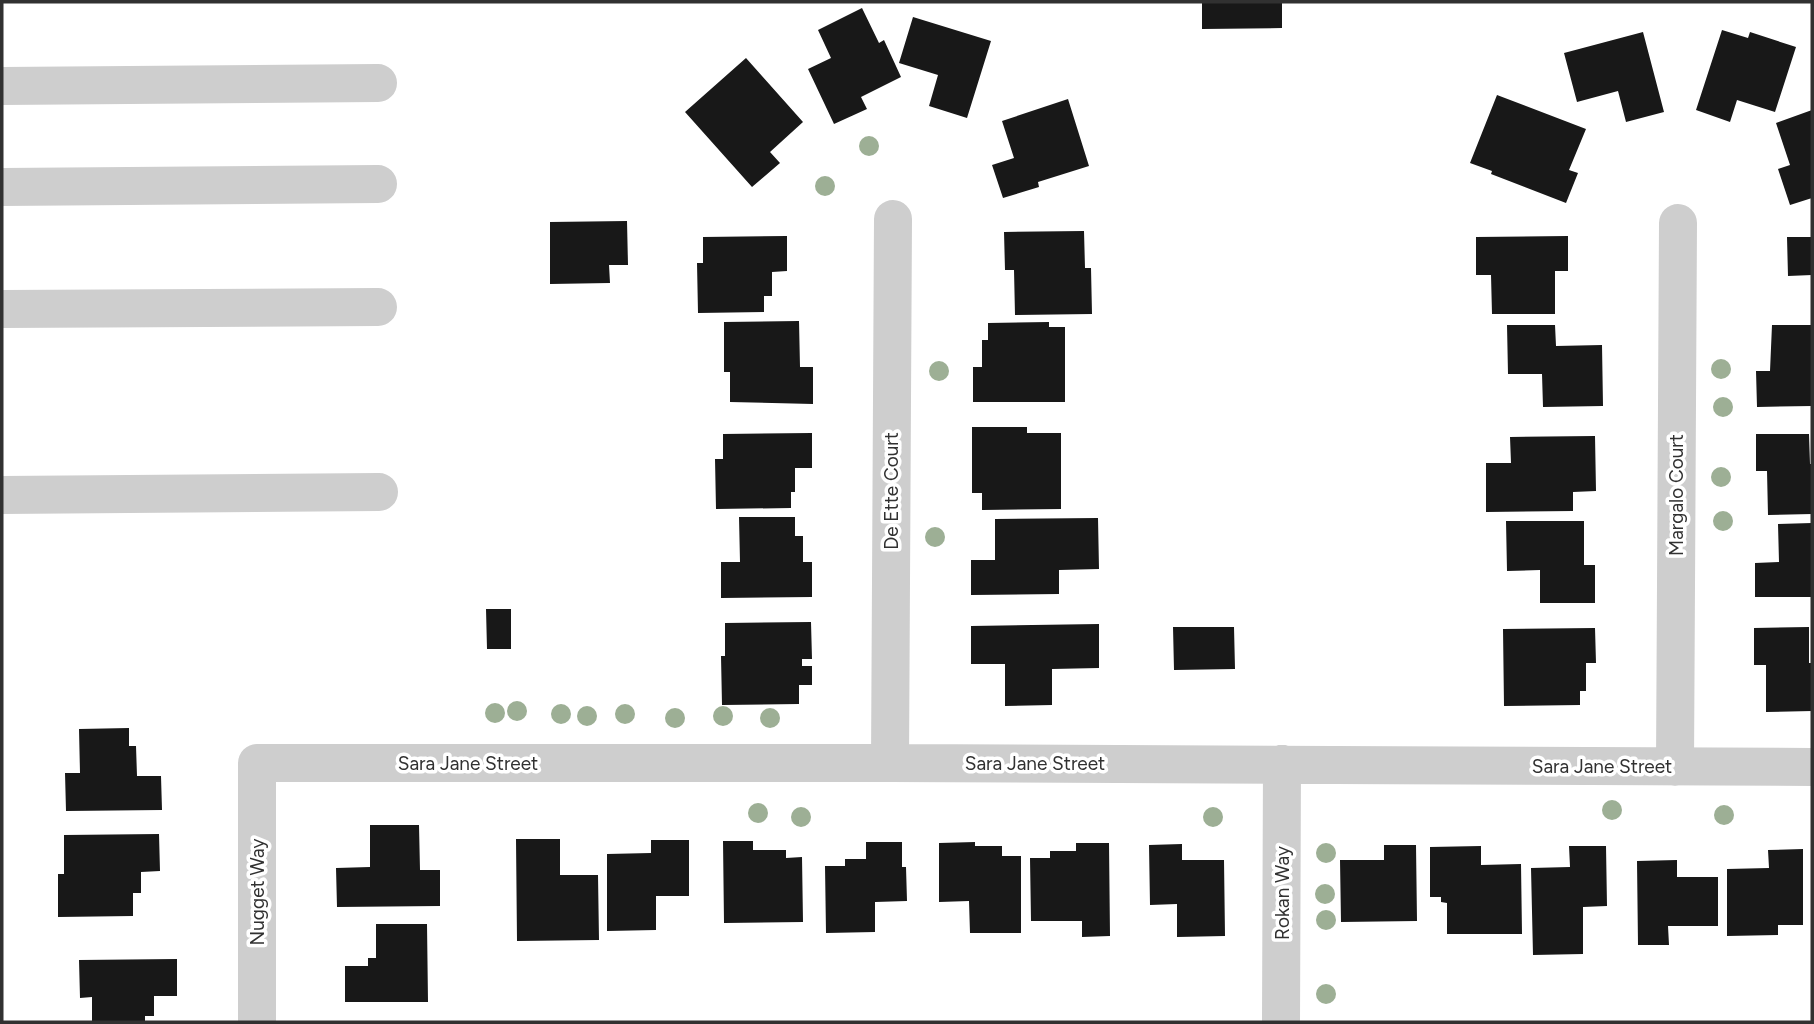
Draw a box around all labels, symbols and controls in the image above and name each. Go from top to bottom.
street label: De Ette Court [880,432,903,550]
street label: Margalo Court [1665,434,1688,556]
street label: Sara Jane Street [398,752,538,775]
street label: Sara Jane Street [965,752,1105,775]
street label: Sara Jane Street [1532,755,1672,778]
street label: Nugget Way [246,839,269,945]
street label: Rokan Way [1271,846,1294,940]

